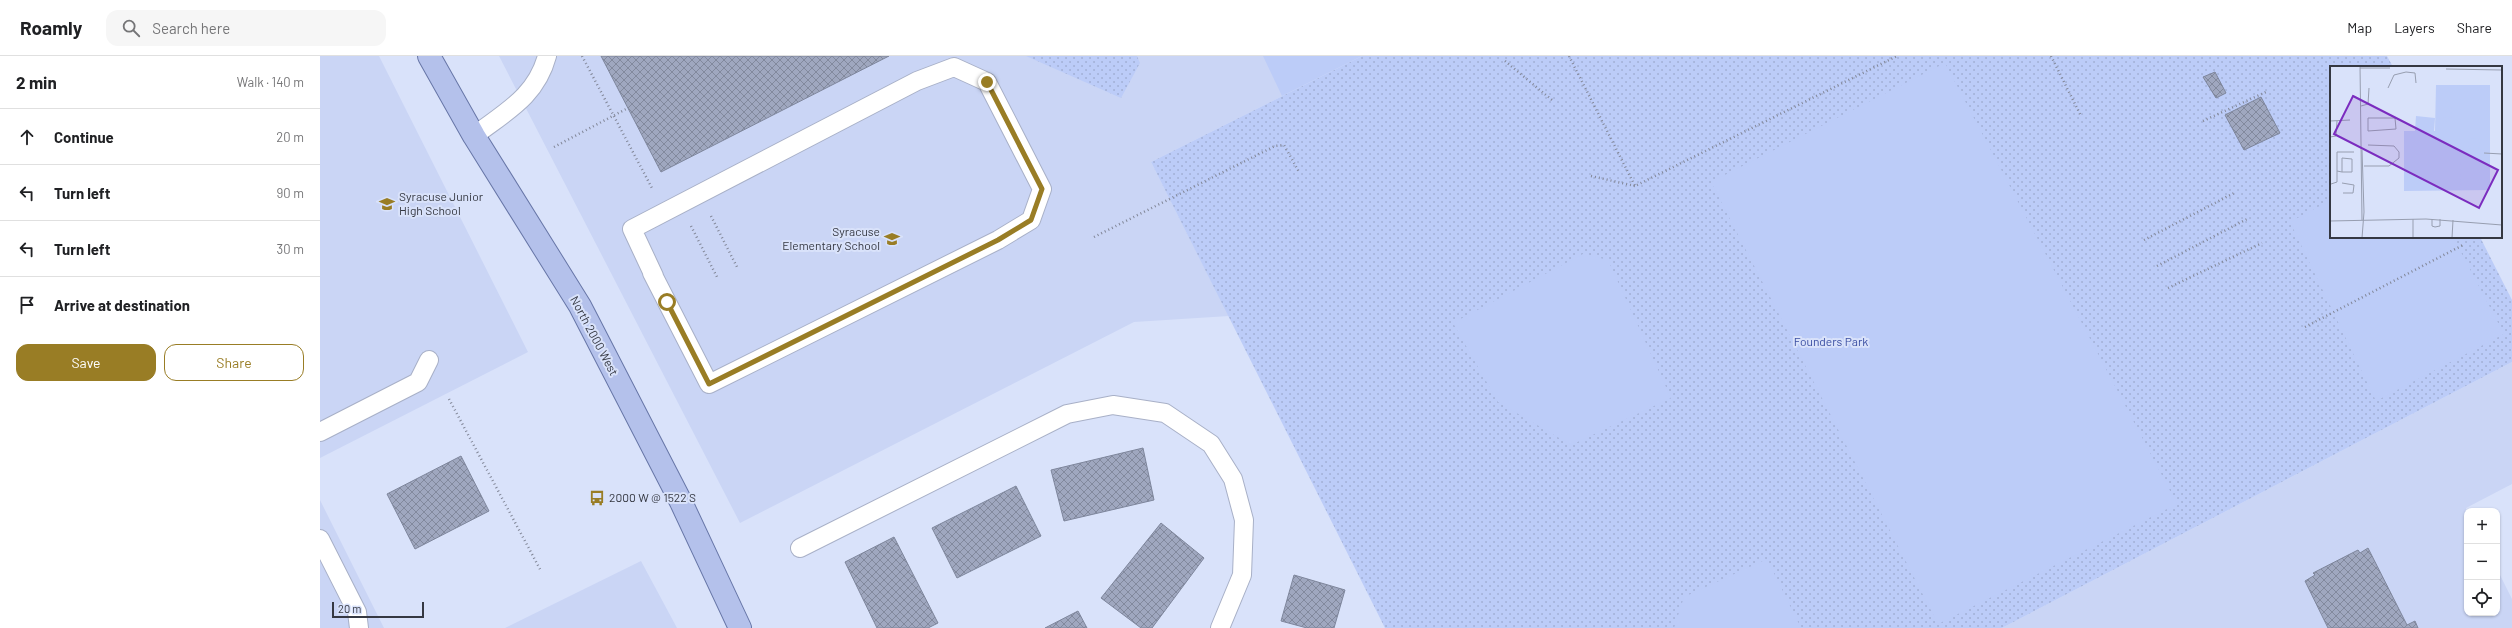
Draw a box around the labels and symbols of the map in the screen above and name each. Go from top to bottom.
inset map [2330,66,2502,238]
route end [978,73,996,91]
place label: Syracuse Junior High School [399,189,484,217]
school or university icon: Syracuse Junior High School [378,195,396,213]
place label: Syracuse Elementary School [782,224,880,252]
school or university icon: Syracuse Elementary School [883,230,901,248]
street label: North 2000 West [568,293,622,378]
route start [658,293,676,311]
park label: Founders Park [1794,334,1868,348]
bus stop icon: 2000 W @ 1522 S [588,489,606,507]
place label: 2000 W @ 1522 S [609,490,696,504]
scale bar [332,600,424,619]

